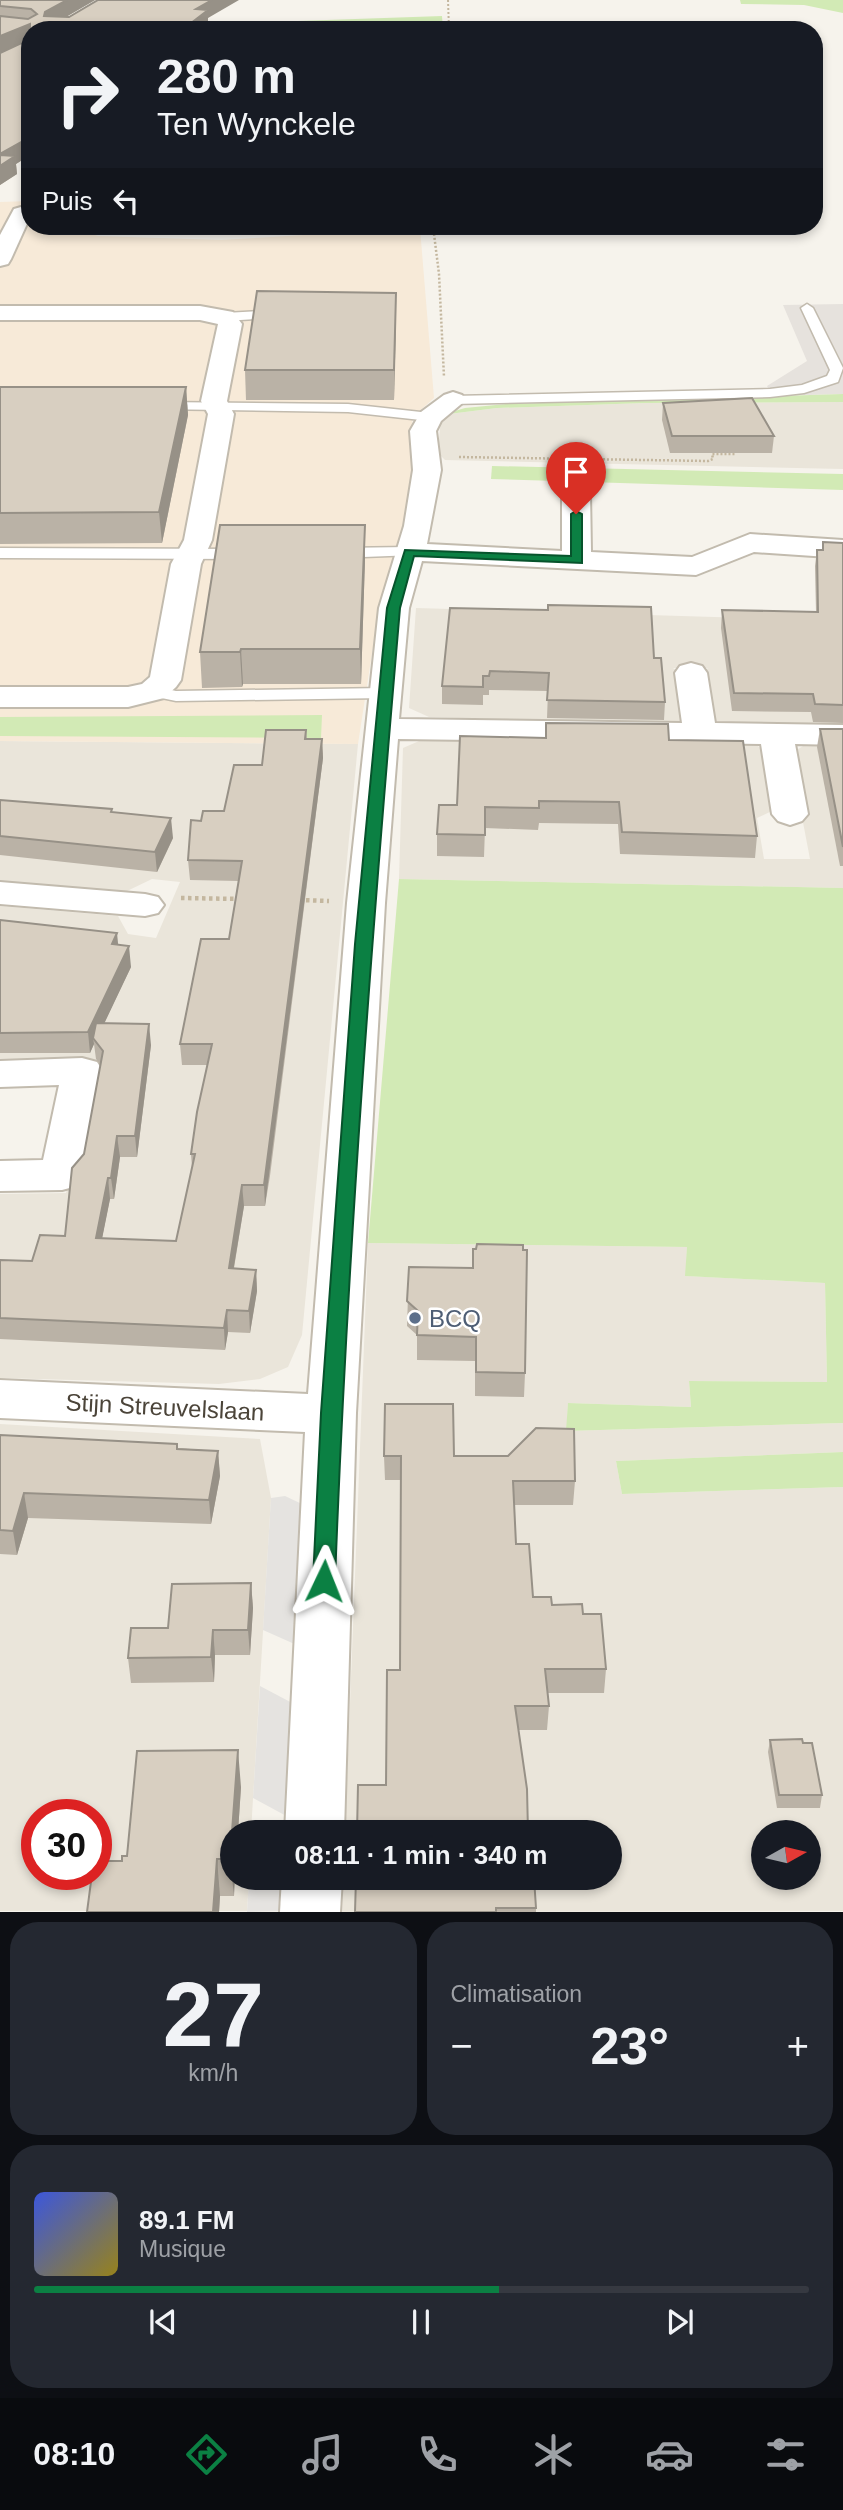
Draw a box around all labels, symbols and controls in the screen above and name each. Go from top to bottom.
icon: right [42,49,133,140]
text: 280 m [157,49,296,103]
text: Ten Wynckele [157,106,356,142]
icon: left [107,182,145,220]
text: Puis [42,186,93,216]
pin [546,442,606,514]
icon: arrive [557,453,595,491]
place label: BCQ [429,1305,481,1332]
marker: BCQ [407,1310,423,1326]
street label: Stijn Streuvelslaan [65,1388,265,1426]
position arrow [287,1544,361,1618]
speed limit sign: 30 [21,1799,112,1890]
north arrow [751,1820,821,1890]
map controls [751,1820,821,1890]
text: 08:11 · 1 min · 340 m [295,1840,547,1870]
text: 27 [163,1964,264,2065]
text: Climatisation [451,1981,582,2007]
text: 23° [590,2017,669,2075]
text: − [451,2025,473,2067]
text: + [787,2025,809,2067]
text: km/h [188,2060,238,2086]
text: 89.1 FM [139,2205,234,2235]
text: Musique [139,2236,226,2262]
icon: previous [144,2303,182,2341]
icon: pause [402,2303,440,2341]
icon: next [661,2303,699,2341]
icon: directions [182,2430,231,2479]
icon: music [298,2430,347,2479]
icon: phone [413,2430,462,2479]
icon: climate [529,2430,578,2479]
icon: car [645,2430,694,2479]
icon: filters [761,2430,810,2479]
text: 08:10 [33,2436,115,2472]

